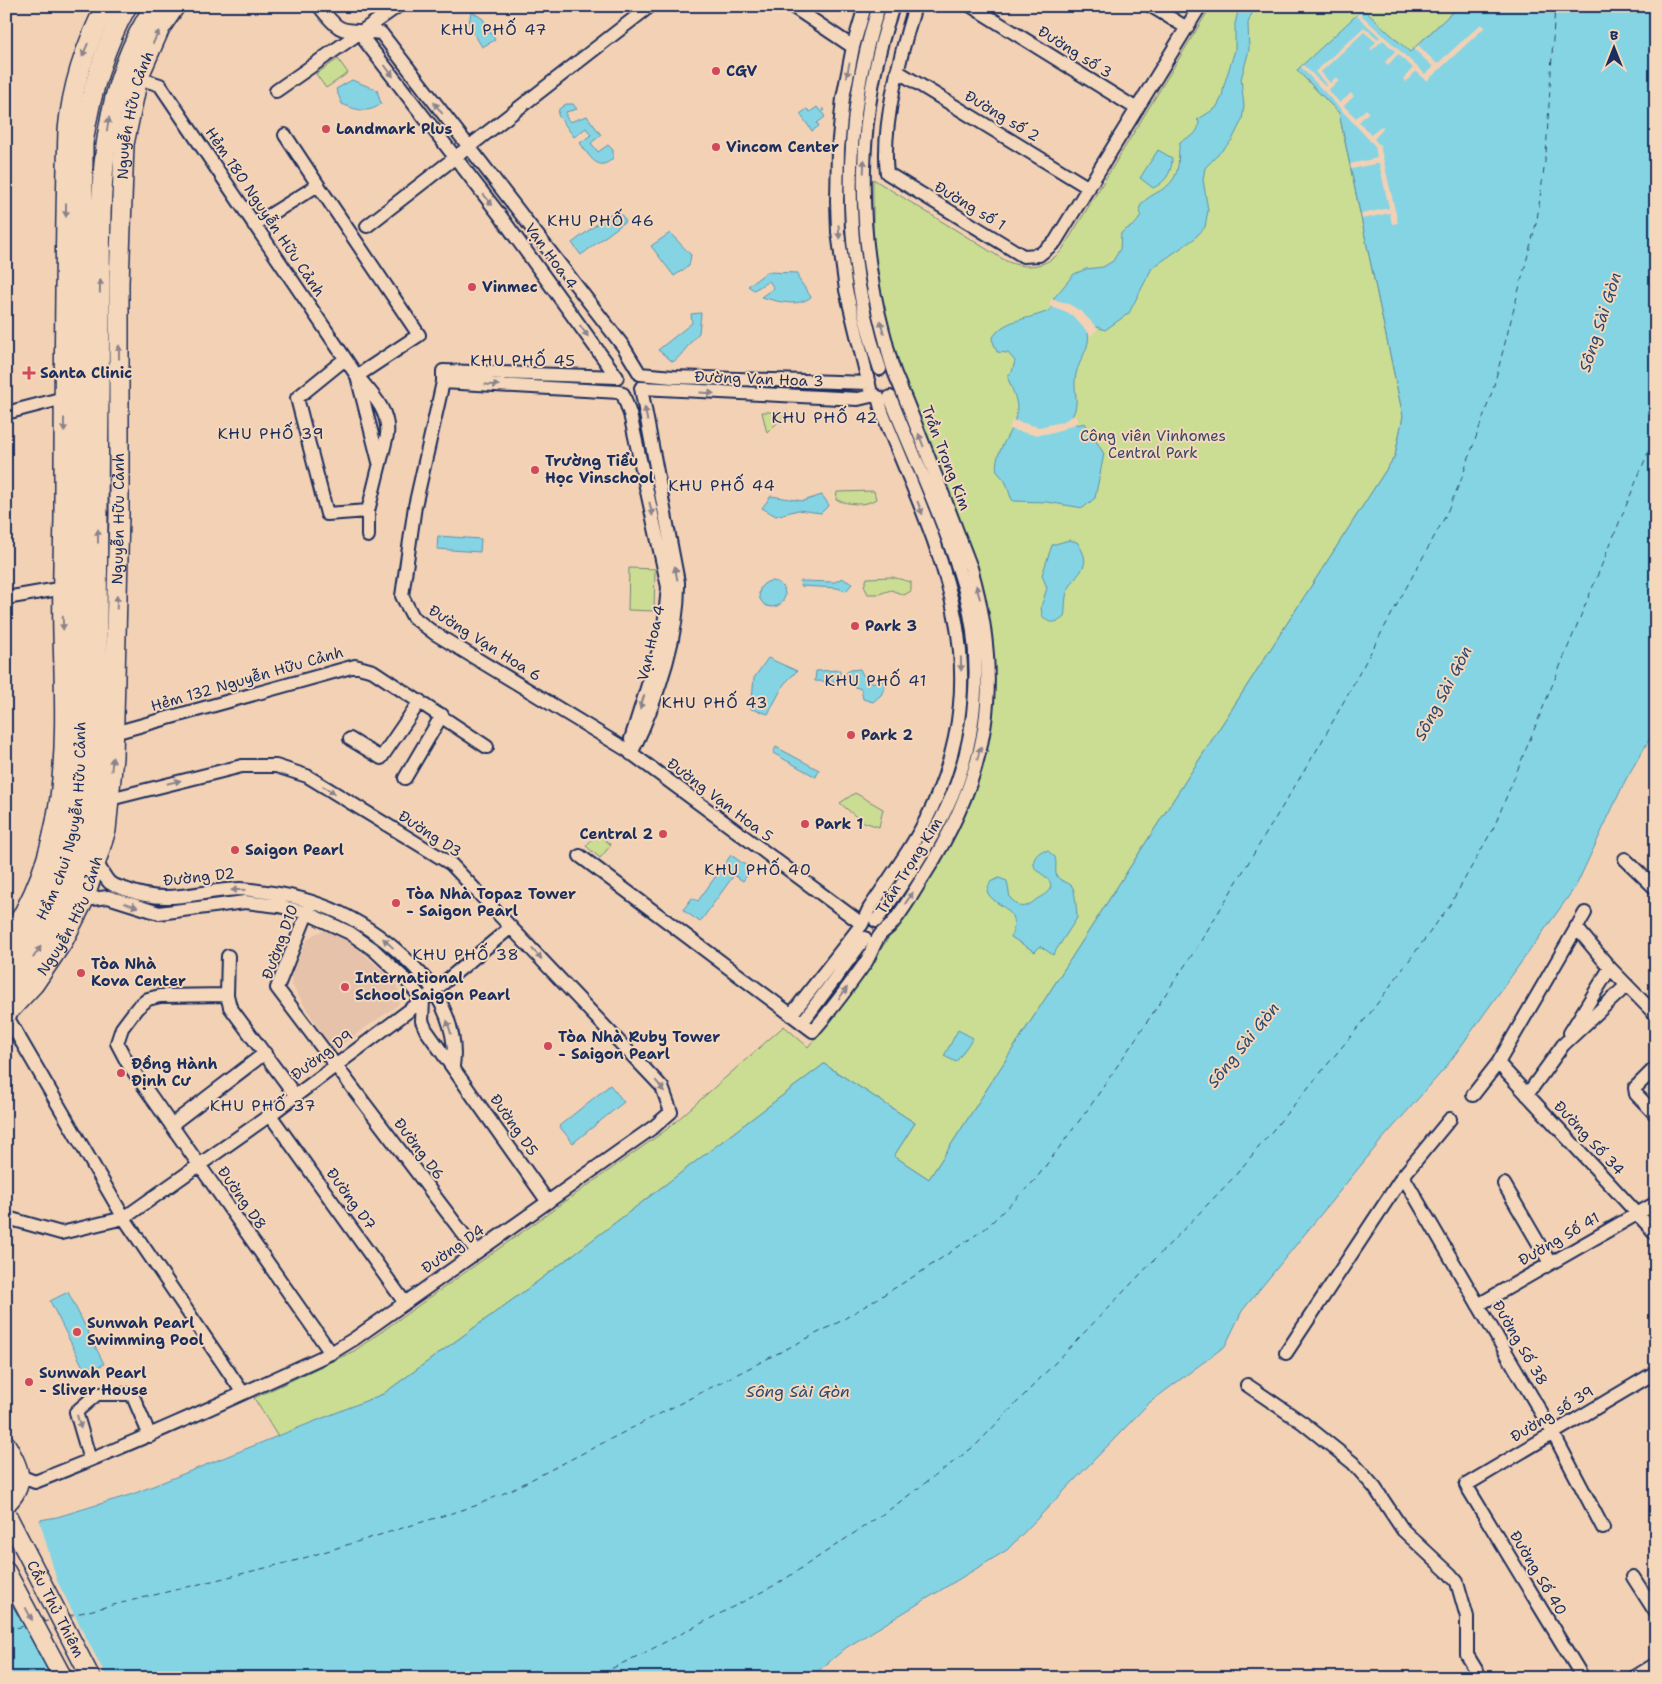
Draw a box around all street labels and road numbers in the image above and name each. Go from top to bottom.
street label: Đường số 3 [1034,21,1116,83]
street label: Nguyễn Hữu Cảnh [113,48,159,180]
street label: Đường số 2 [961,86,1043,146]
street label: Hẻm 180 Nguyễn Hữu Cảnh [201,123,329,301]
street label: Đường số 1 [931,177,1009,235]
street label: Vạn Hoa 4 [520,219,582,293]
street label: Đường Vạn Hoa 3 [694,367,824,391]
street label: Trần Trọng Kim [917,403,975,513]
street label: Nguyễn Hữu Cảnh [107,453,129,585]
street label: Đường Vạn Hoa 6 [425,600,545,686]
street label: Vạn Hoa 4 [633,603,669,683]
street label: Hẻm 132 Nguyễn Hữu Cảnh [148,642,346,716]
street label: Hầm chui Nguyễn Hữu Cảnh [28,717,88,921]
street label: Đường Vạn Hoa 5 [663,753,777,847]
street label: Đường D3 [394,806,466,862]
street label: Trần Trọng Kim [871,814,947,918]
street label: Nguyễn Hữu Cảnh [32,852,106,978]
street label: Đường D2 [162,863,236,891]
street label: Đường D10 [257,902,303,982]
street label: Đường D9 [287,1025,357,1085]
street label: Đường D5 [485,1090,543,1160]
street label: Đường Số 34 [1549,1096,1629,1180]
street label: Đường D6 [389,1114,449,1184]
street label: Đường D8 [213,1163,271,1233]
street label: Đường D7 [322,1164,380,1234]
street label: Đường Số 41 [1515,1208,1603,1270]
street label: Đường D4 [418,1220,488,1278]
street label: Đường Số 38 [1488,1297,1552,1389]
street label: Đường số 39 [1507,1381,1597,1447]
street label: Đường Số 40 [1505,1527,1571,1619]
street label: Cầu Thủ Thiêm [22,1557,89,1661]

